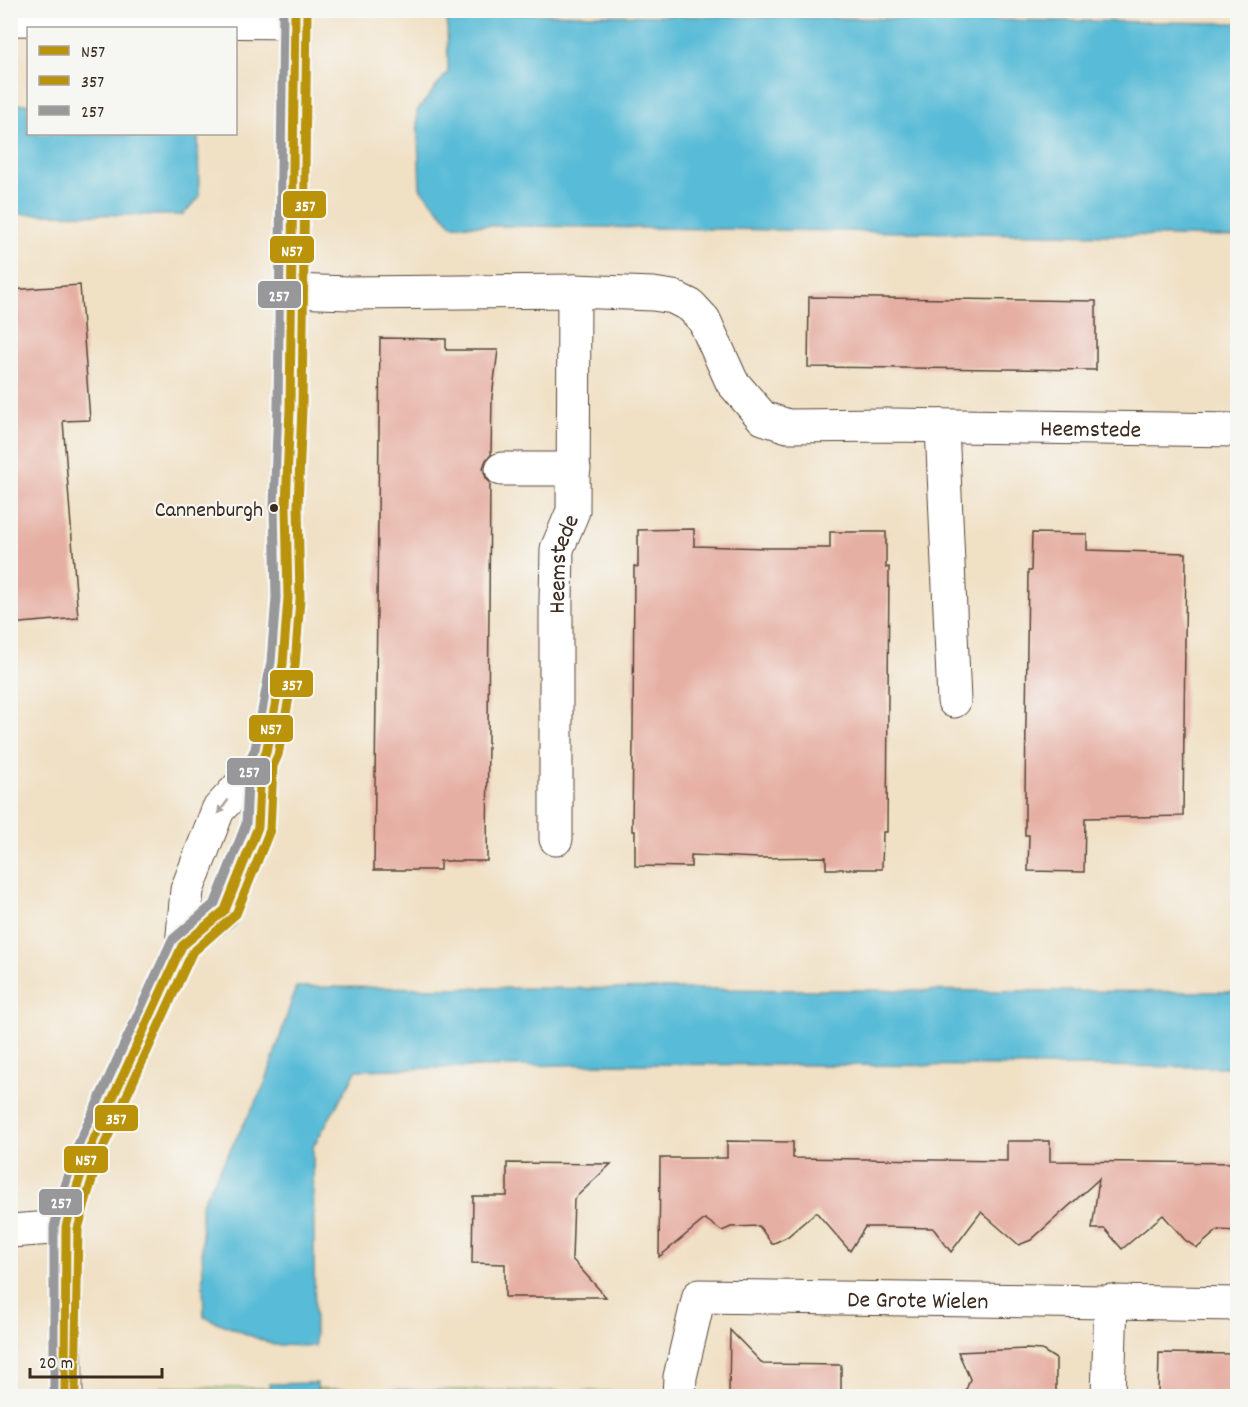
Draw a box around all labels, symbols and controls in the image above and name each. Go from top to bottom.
legend [27,27,237,135]
text: N57 [81,41,105,66]
text: 357 [81,71,104,96]
text: 257 [81,101,104,126]
line badge: 357 [282,190,327,219]
text: 357 [295,196,315,219]
line badge: N57 [269,235,315,264]
text: N57 [281,241,303,264]
line badge: 257 [257,280,302,309]
text: 257 [269,286,289,309]
street label: Heemstede [1040,413,1141,449]
place label: Cannenburgh [155,496,263,527]
marker: Cannenburgh [268,502,280,514]
street label: Heemstede [542,510,590,614]
line badge: 357 [269,669,314,698]
text: 357 [282,675,302,698]
line badge: N57 [248,714,294,743]
text: N57 [260,719,282,742]
line badge: 257 [226,757,271,786]
text: 257 [239,762,259,785]
one-way arrow [217,799,229,815]
line badge: 357 [94,1104,139,1132]
text: 357 [106,1109,126,1132]
line badge: N57 [63,1145,109,1174]
text: N57 [75,1150,97,1173]
line badge: 257 [38,1188,83,1216]
text: 257 [51,1193,71,1216]
street label: De Grote Wielen [847,1284,989,1320]
scale bar [30,1341,162,1379]
text: 20 m [39,1352,73,1377]

